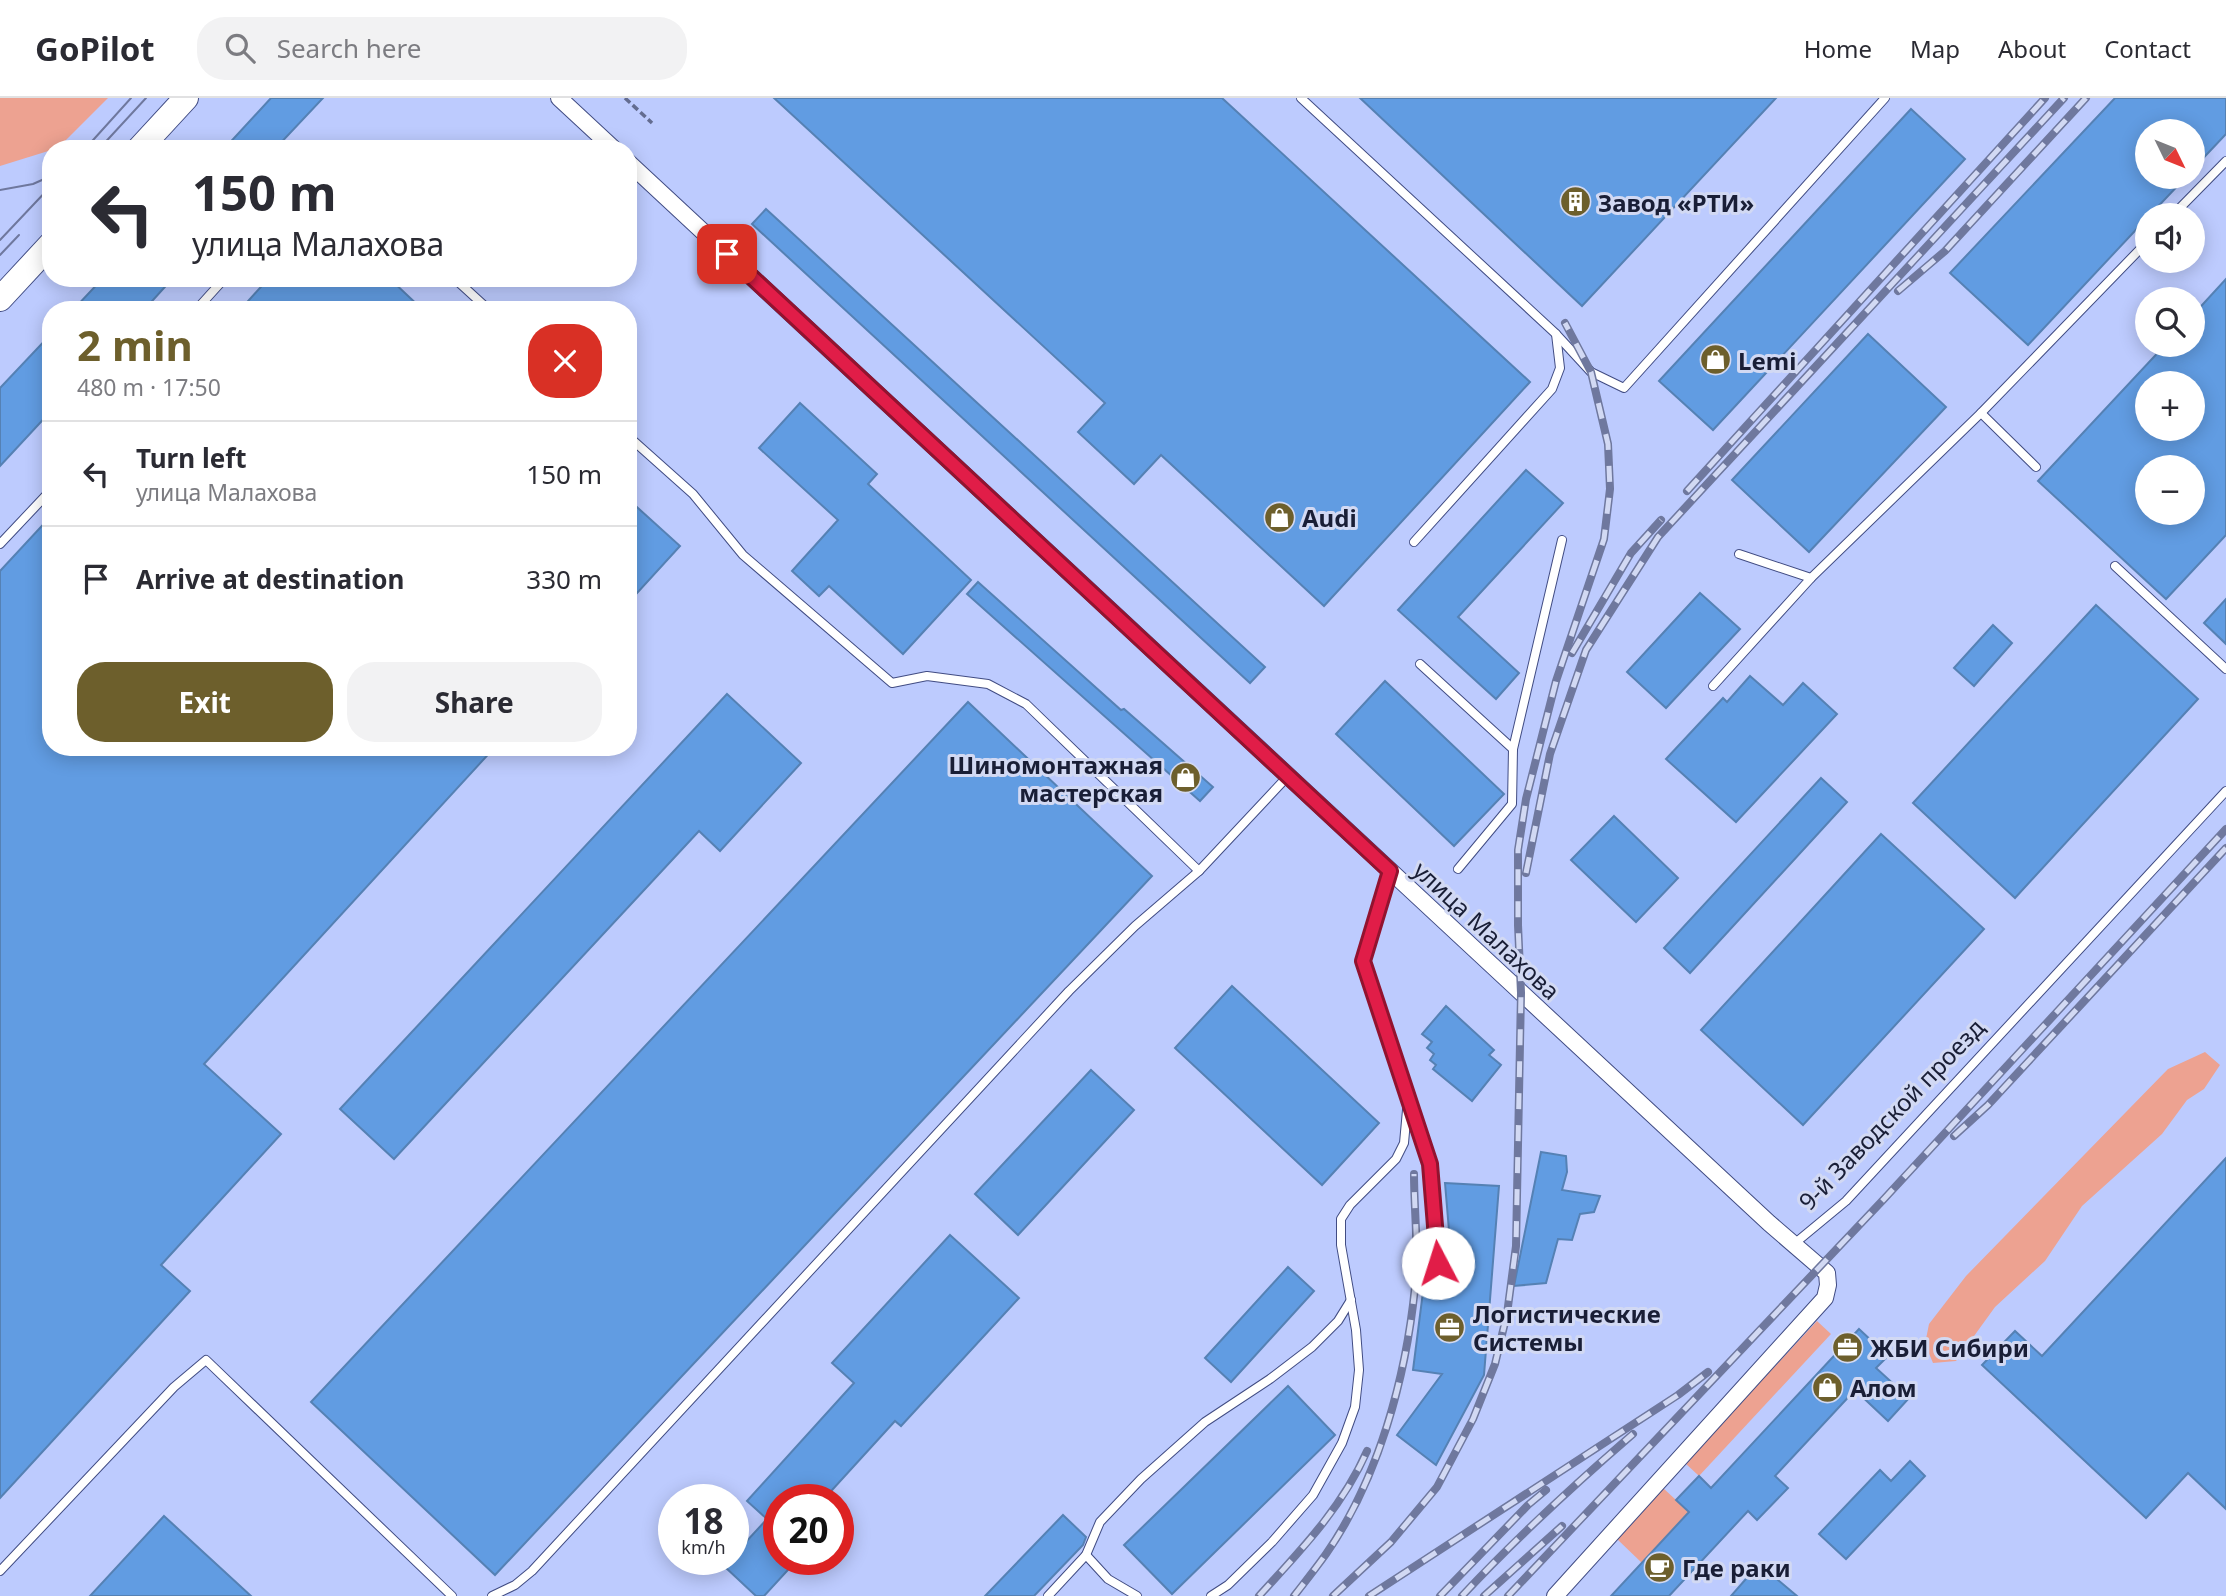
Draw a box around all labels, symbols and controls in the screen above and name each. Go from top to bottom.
search box [197,17,687,80]
text: GoPilot [35,26,155,71]
icon: search [221,29,259,67]
text: Search here [277,30,421,66]
text: Home [1804,32,1872,65]
text: Map [1910,32,1960,65]
text: About [1998,32,2066,65]
text: Contact [2104,32,2191,65]
north arrow [2135,119,2205,189]
map controls [2135,119,2205,525]
text: 150 m [192,159,337,225]
icon: left [77,168,168,259]
building icon: Завод «РТИ» [1558,185,1592,219]
place label: Завод «РТИ» [1598,186,1754,219]
button: sound [2135,203,2205,273]
text: улица Малахова [192,222,444,265]
pin [697,224,757,284]
icon: arrive [708,235,746,273]
button: search [2135,287,2205,357]
text: 2 min [77,316,193,373]
button: close [528,324,602,398]
shop icon: Lemi [1698,343,1732,377]
place label: Lemi [1738,344,1796,377]
text: 480 m · 17:50 [77,371,221,403]
button: + [2135,371,2205,441]
text: Turn left [136,440,247,476]
icon: left [77,455,115,493]
button: − [2135,455,2205,525]
text: 150 m [526,456,602,492]
text: улица Малахова [136,476,317,508]
shop icon: Audi [1262,500,1296,534]
place label: Audi [1302,501,1357,534]
icon: arrive [77,560,115,598]
text: Arrive at destination [136,561,405,597]
text: 330 m [526,561,602,597]
button: Exit [77,662,333,742]
button: Share [347,662,602,742]
place label: Шиномонтажная мастерская [949,748,1163,809]
shop icon: Шиномонтажная мастерская [1169,761,1203,795]
street label: улица Малахова [1407,853,1567,1007]
street label: 9-й Заводской проезд [1791,1011,1991,1217]
position arrow [1401,1226,1475,1300]
place label: Логистические Системы [1473,1297,1661,1358]
office icon: Логистические Системы [1433,1310,1467,1344]
office icon: ЖБИ Сибири [1830,1330,1864,1364]
place label: ЖБИ Сибири [1870,1331,2029,1364]
shop icon: Алом [1810,1370,1844,1404]
place label: Алом [1850,1371,1917,1404]
speed limit sign: 20 [763,1484,854,1575]
text: 18 [683,1497,724,1544]
text: km/h [681,1535,726,1559]
cafe icon: Где раки [1642,1550,1676,1584]
place label: Где раки [1682,1551,1791,1584]

